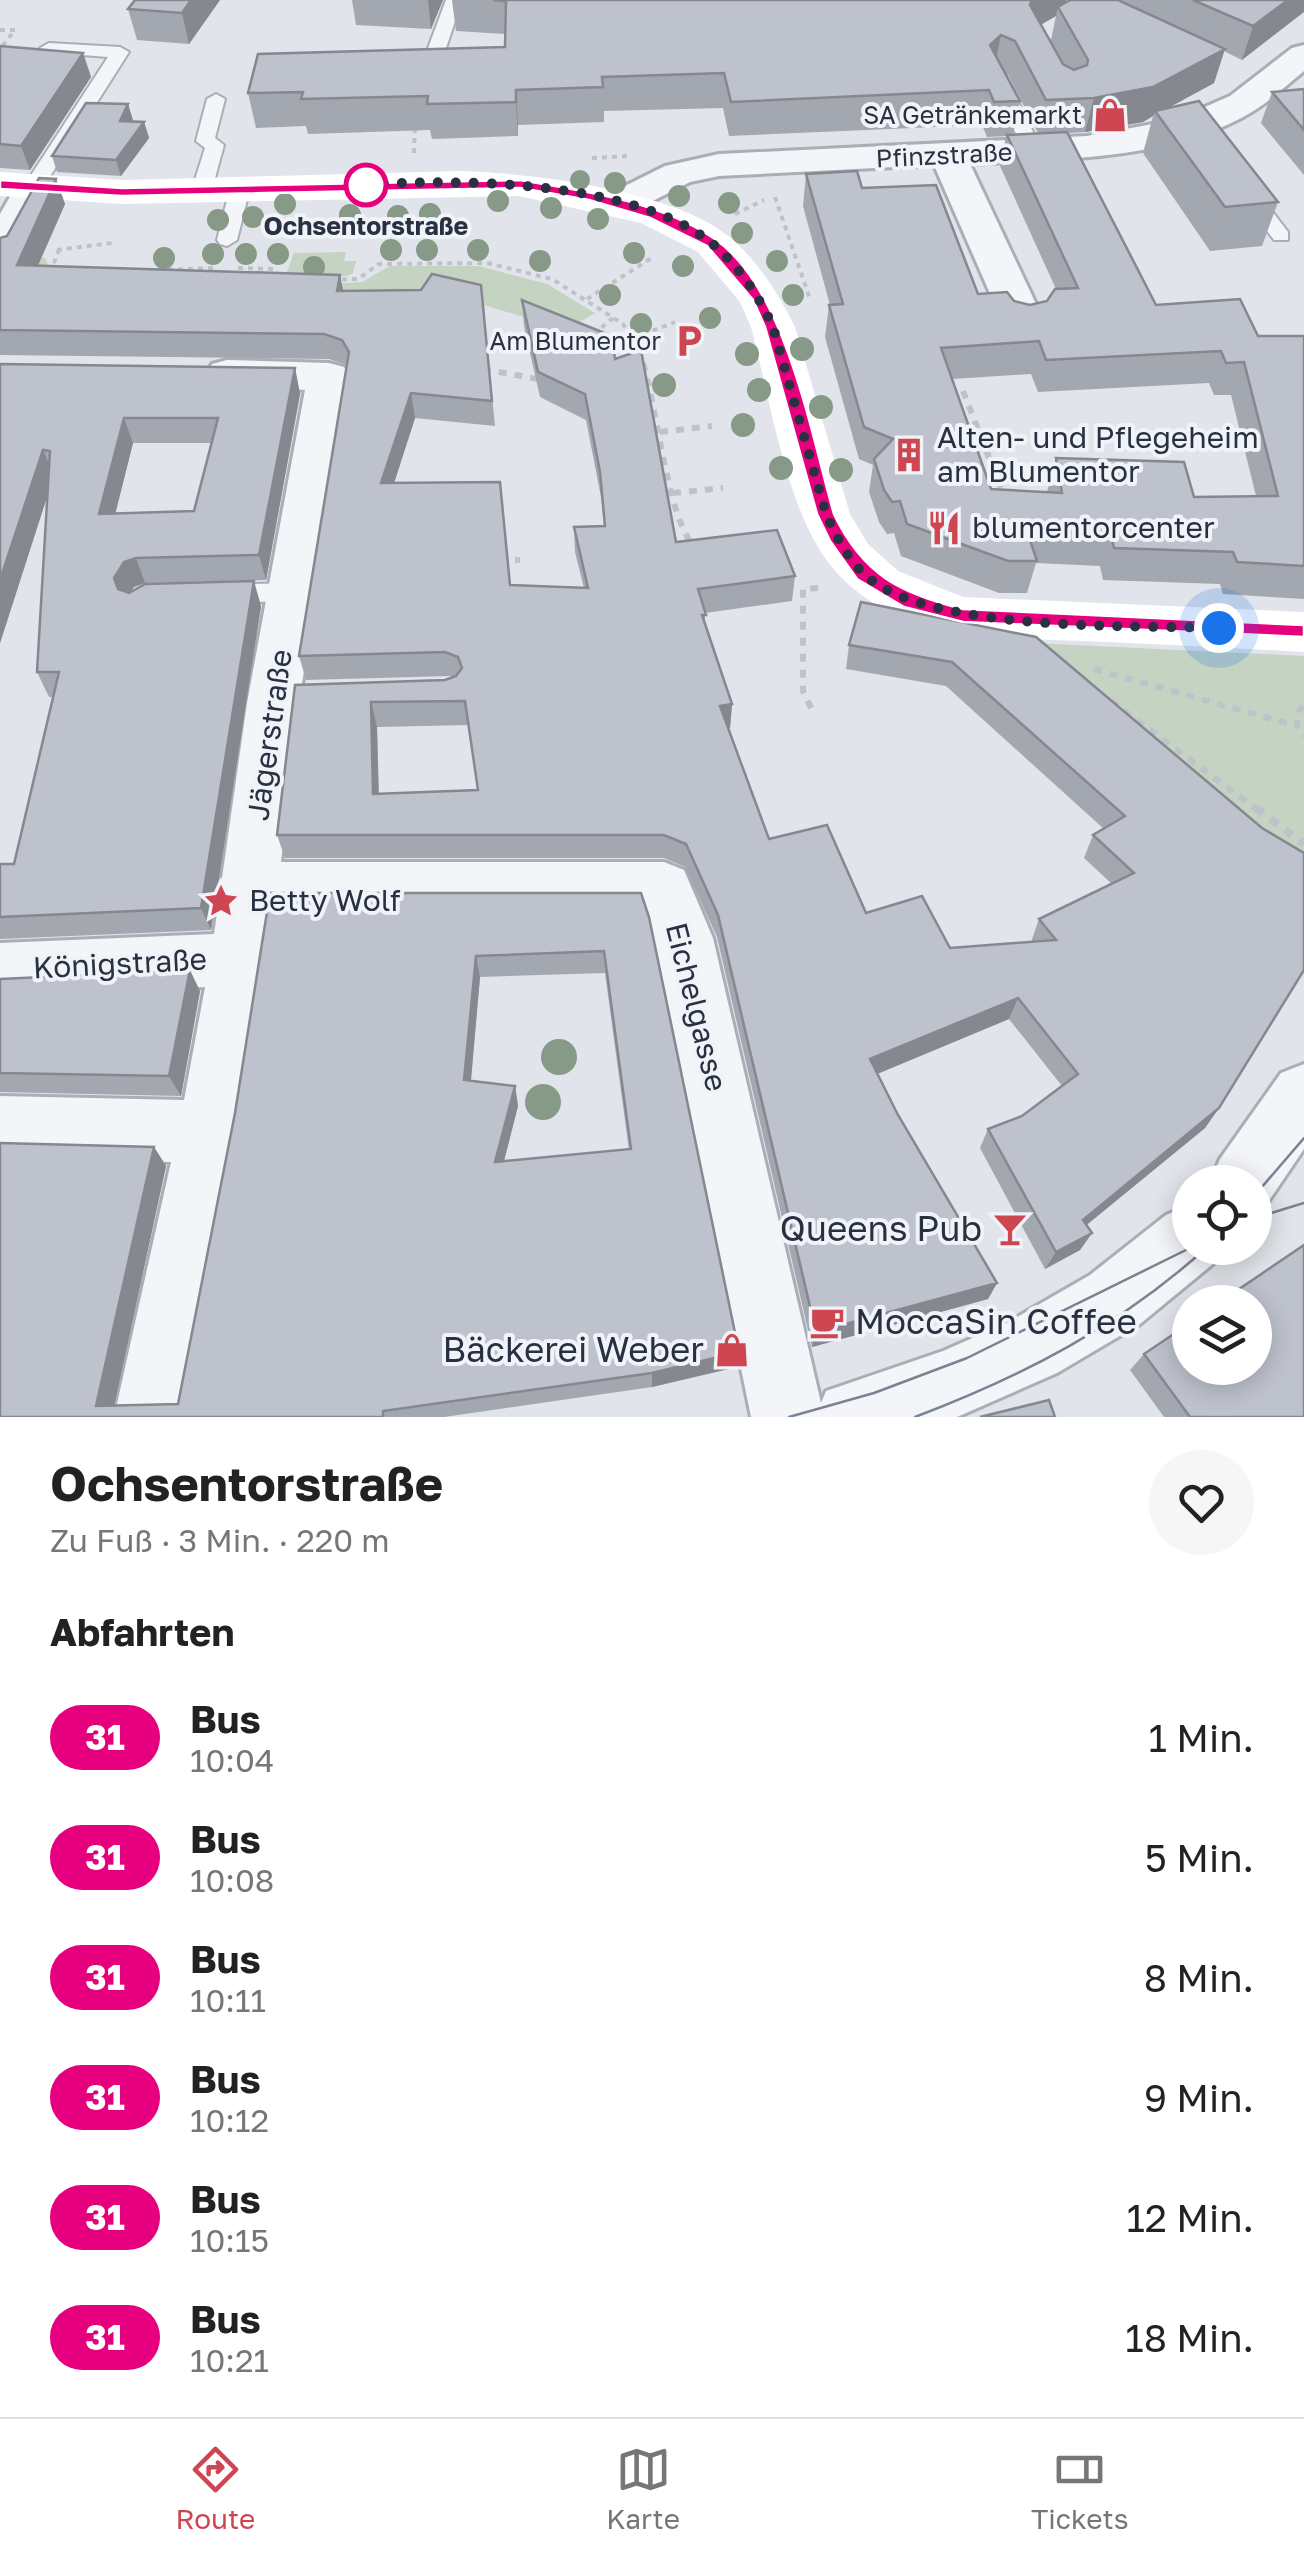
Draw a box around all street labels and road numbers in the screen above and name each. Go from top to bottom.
street label: Pfinzstraße [875,135,1013,174]
street label: Jägerstraße [239,647,299,823]
street label: Eichelgasse [659,919,735,1095]
street label: Königstraße [32,940,208,986]

